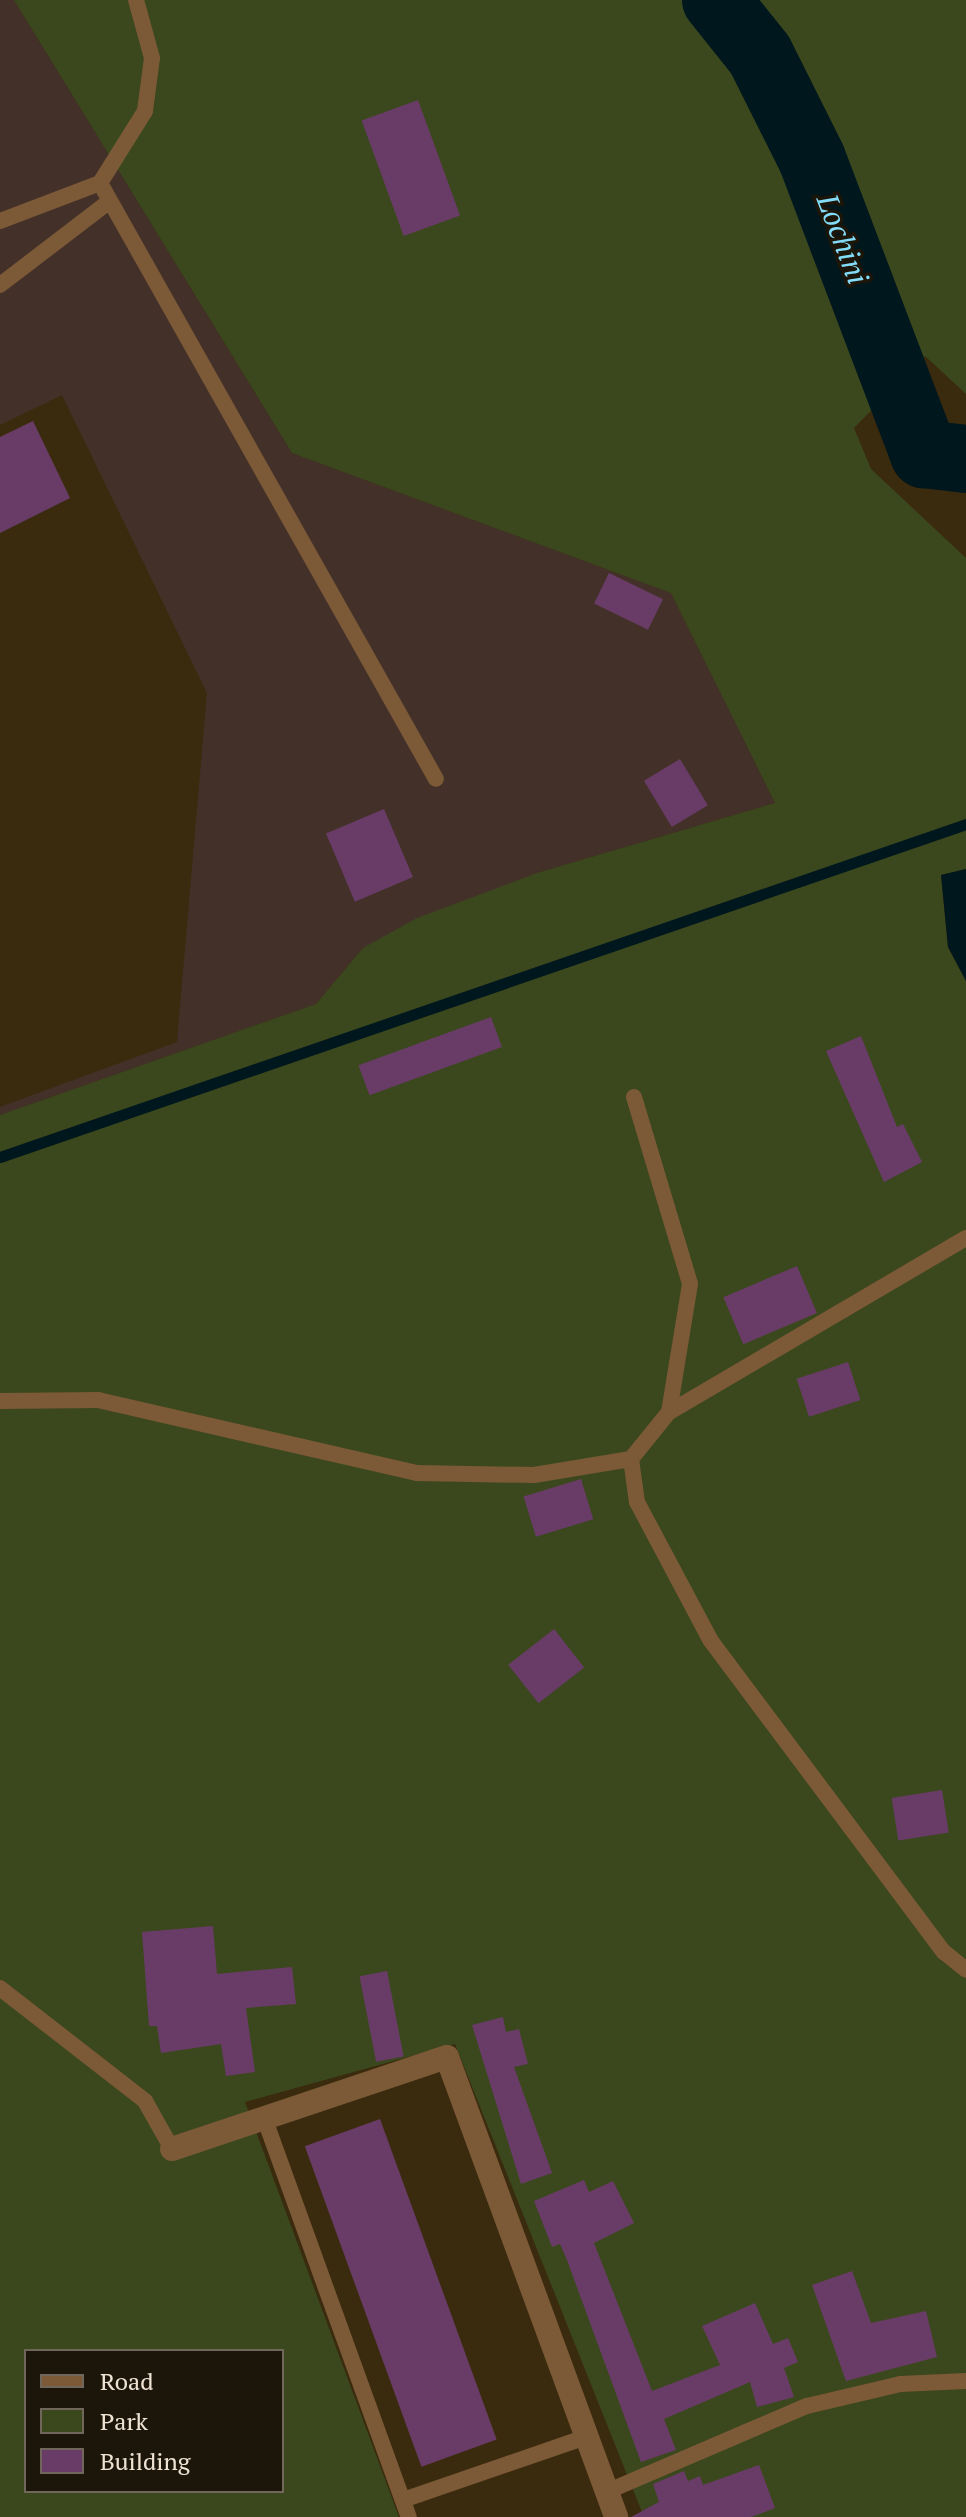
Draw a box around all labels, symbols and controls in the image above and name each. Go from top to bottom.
water label: Lochini [809,189,877,289]
legend [24,2349,284,2493]
text: Road [100,2365,154,2397]
text: Park [100,2405,148,2437]
text: Building [100,2445,190,2477]

